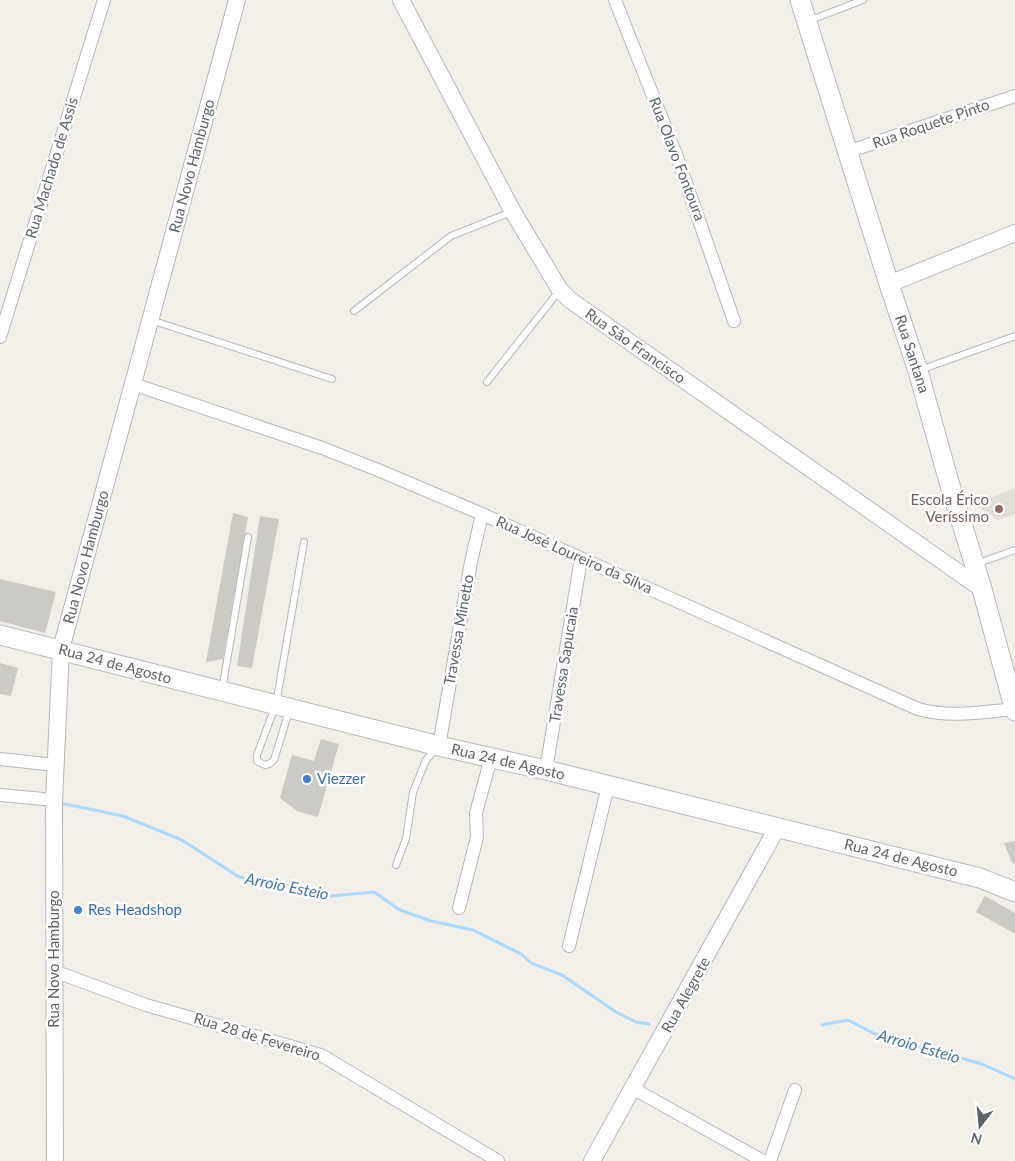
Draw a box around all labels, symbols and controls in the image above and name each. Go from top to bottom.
street label: Rua Olavo Fontoura [646,94,710,223]
street label: Rua Machado de Assis [21,95,81,240]
street label: Rua Roquete Pinto [870,95,992,152]
street label: Rua Novo Hamburgo [165,97,218,234]
street label: Rua São Francisco [582,304,689,387]
street label: Rua Santana [892,312,934,395]
street label: Rua Novo Hamburgo [59,488,112,625]
place label: Escola Érico Veríssimo [911,490,989,525]
marker: Escola Érico Veríssimo [993,503,1005,515]
street label: Rua José Loureiro da Silva [493,511,655,597]
street label: Travessa Minetto [439,573,477,687]
street label: Travessa Sapucaia [545,605,581,724]
street label: Rua 24 de Agosto [57,639,174,687]
street label: Rua 24 de Agosto [450,739,567,783]
place label: Viezzer [317,769,366,787]
marker: Viezzer [301,773,313,785]
street label: Rua 24 de Agosto [843,834,960,880]
water label: Arroio Esteio [243,868,331,903]
street label: Rua Novo Hamburgo [44,890,62,1028]
place label: Res Headshop [88,900,182,918]
marker: Res Headshop [72,904,84,916]
street label: Rua Alegrete [657,953,713,1036]
street label: Rua 28 de Fevereiro [192,1008,323,1064]
water label: Arroio Esteio [875,1024,963,1066]
north arrow [955,1101,1005,1151]
text: N [969,1129,984,1149]

